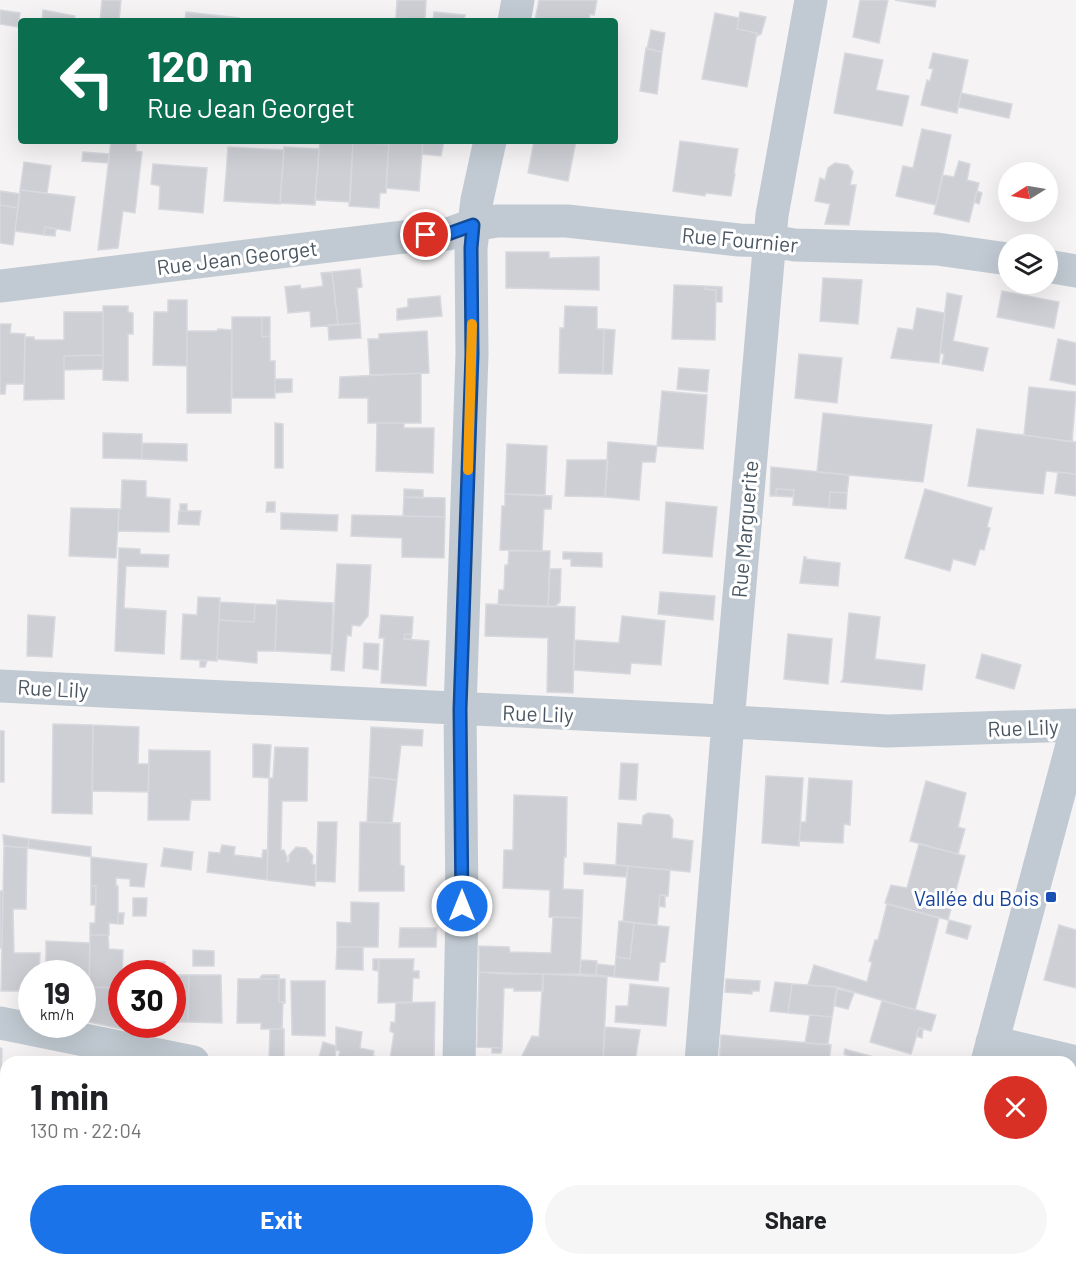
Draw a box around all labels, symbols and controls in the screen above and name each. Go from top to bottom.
text: 120 m [147,40,253,90]
icon: left [48,42,126,120]
text: Rue Jean Georget [147,91,355,123]
north arrow [998,162,1058,222]
map controls [998,162,1058,294]
pin [400,209,451,260]
icon: arrive [409,218,442,251]
street label: Rue Fournier [681,221,799,257]
button: layers [998,234,1058,294]
street label: Rue Jean Georget [155,235,319,279]
street label: Rue Marguerite [726,459,762,599]
street label: Rue Lily [17,674,90,702]
street label: Rue Lily [502,699,574,727]
street label: Rue Lily [987,713,1059,741]
position arrow [430,874,494,938]
place label: Vallée du Bois [914,885,1039,910]
marker: Vallée du Bois [1044,890,1058,904]
speed limit sign: 30 [108,960,186,1038]
text: 19 [44,974,70,1010]
text: km/h [40,1005,74,1023]
text: 1 min [30,1074,109,1117]
button: close [984,1076,1047,1139]
text: 130 m · 22:04 [30,1118,142,1142]
button: Exit [30,1185,533,1254]
button: Share [545,1185,1047,1254]

